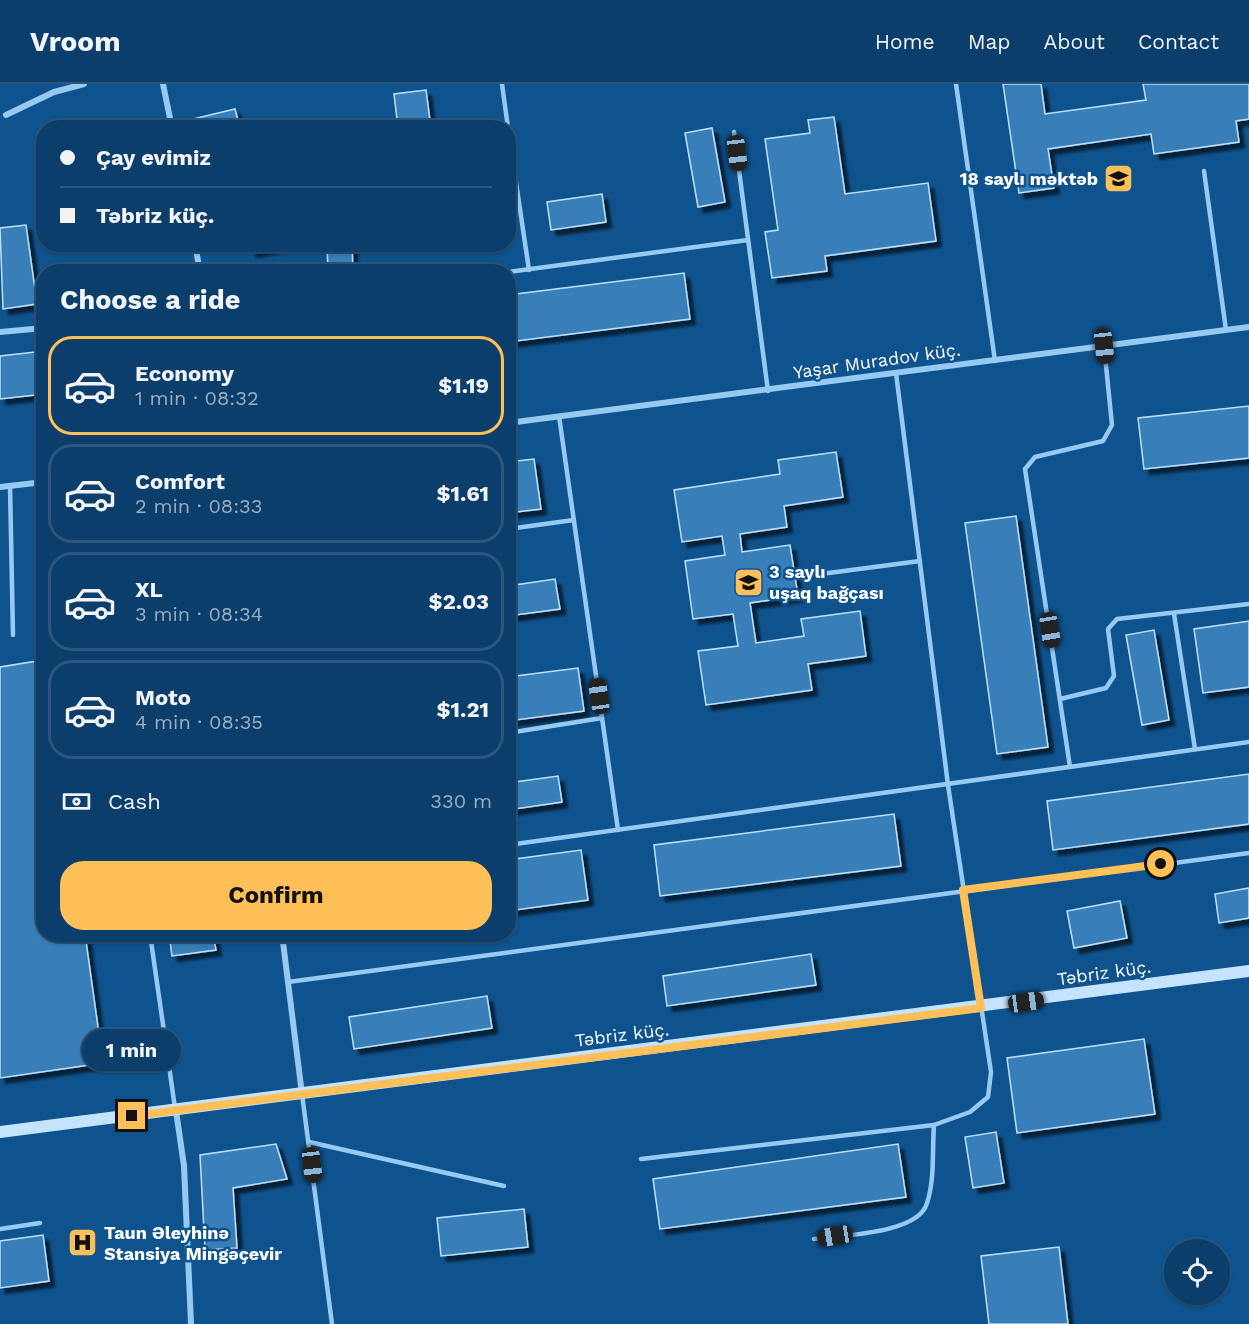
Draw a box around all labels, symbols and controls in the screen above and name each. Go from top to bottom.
text: Vroom [30,25,121,58]
text: Home [875,29,935,54]
text: Map [968,29,1011,54]
text: About [1044,29,1105,54]
text: Contact [1138,29,1219,54]
car [726,134,748,172]
text: Çay evimiz [96,145,211,170]
school or university icon: 18 saylı məktəb [1103,163,1135,195]
place label: 18 saylı məktəb [960,168,1098,189]
text: Təbriz küç. [96,203,214,228]
text: Choose a ride [60,284,240,316]
car [1093,327,1115,365]
street label: Yaşar Muradov küç. [792,338,962,383]
icon: car [63,359,117,413]
text: Economy [135,361,234,386]
text: $1.19 [438,373,489,398]
text: 1 min · 08:32 [135,386,259,410]
icon: car [63,467,117,521]
text: Comfort [135,469,225,494]
text: $1.61 [437,481,489,506]
text: 2 min · 08:33 [135,494,262,518]
place label: 3 saylı uşaq bağçası [769,561,884,603]
school or university icon: 3 saylı uşaq bağçası [732,566,764,598]
icon: car [63,575,117,629]
text: XL [135,577,163,602]
text: $2.03 [429,589,489,614]
text: 3 min · 08:34 [135,602,263,626]
car [1038,611,1062,649]
car [588,677,610,715]
icon: car [63,683,117,737]
text: Moto [135,685,191,710]
text: $1.21 [436,697,489,722]
text: 4 min · 08:35 [135,710,263,734]
icon: cash [60,785,93,818]
text: Cash [108,789,161,814]
text: 330 m [430,789,492,813]
route start [1147,850,1174,877]
button: Confirm [60,861,492,930]
street label: Təbriz küç. [1056,956,1152,989]
car [1007,991,1045,1013]
street label: Təbriz küç. [574,1018,670,1051]
callout: 1 min [82,1029,182,1071]
text: 1 min [106,1038,157,1062]
route end [118,1102,145,1129]
car [301,1146,323,1184]
place label: Taun Əleyhinə Stansiya Mingəçevir [104,1222,282,1264]
car [816,1224,854,1248]
hospital icon: Taun Əleyhinə Stansiya Mingəçevir [67,1227,99,1259]
map controls [1164,1239,1230,1305]
button: locate [1164,1239,1230,1305]

